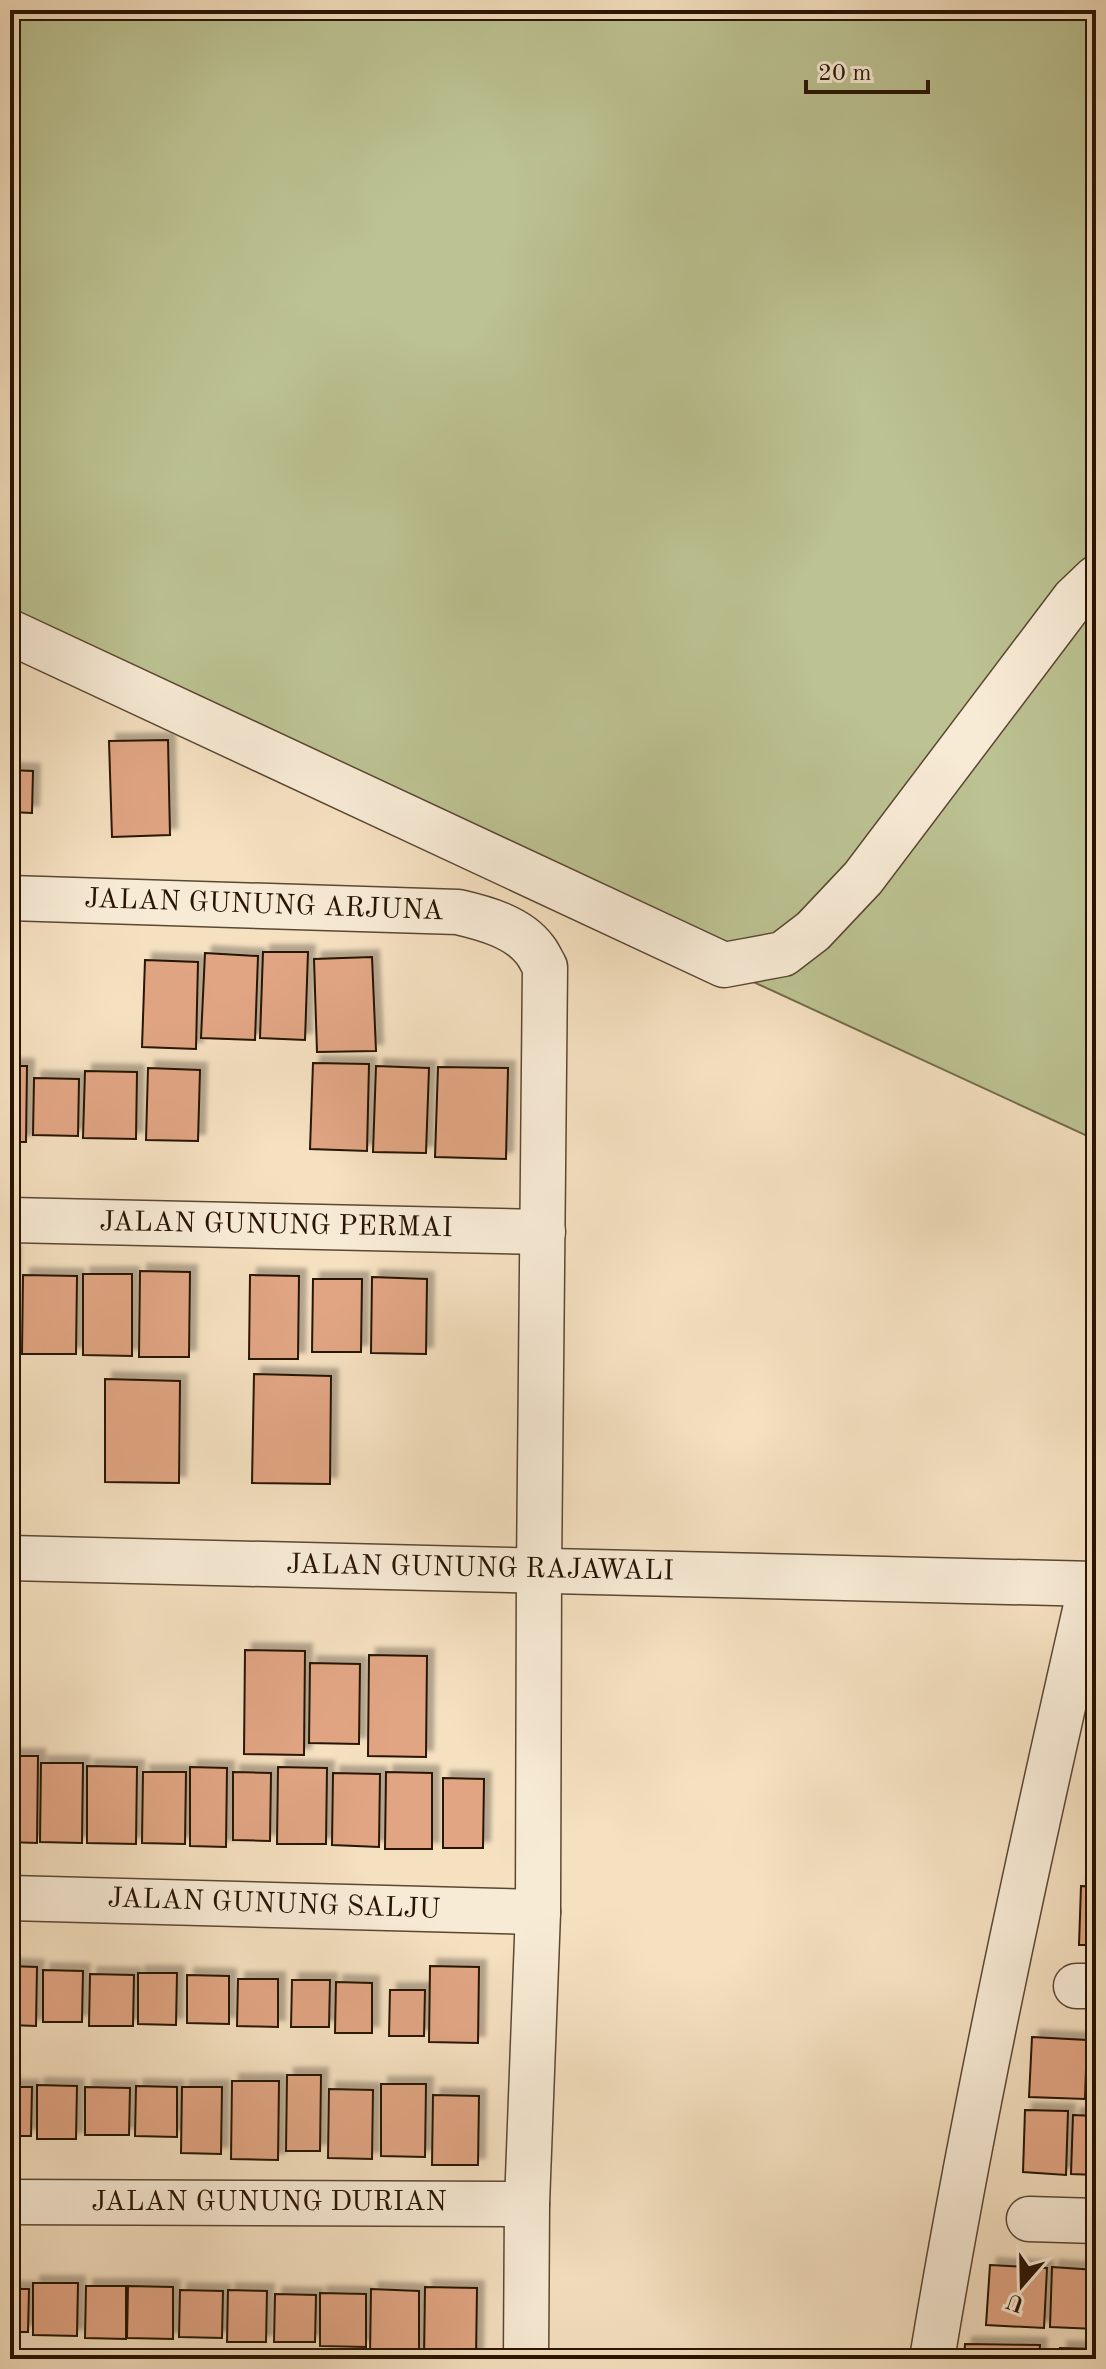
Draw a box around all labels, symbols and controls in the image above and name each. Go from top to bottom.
scale bar [806,44,928,94]
text: 20 m [818,62,872,86]
street label: JALAN GUNUNG ARJUNA [84,886,444,926]
street label: JALAN GUNUNG PERMAI [99,1209,453,1243]
street label: JALAN GUNUNG RAJAWALI [286,1552,674,1586]
street label: JALAN GUNUNG SALJU [107,1885,441,1925]
street label: JALAN GUNUNG DURIAN [91,2189,447,2217]
north arrow [982,2245,1062,2325]
text: U [1004,2289,1028,2315]

